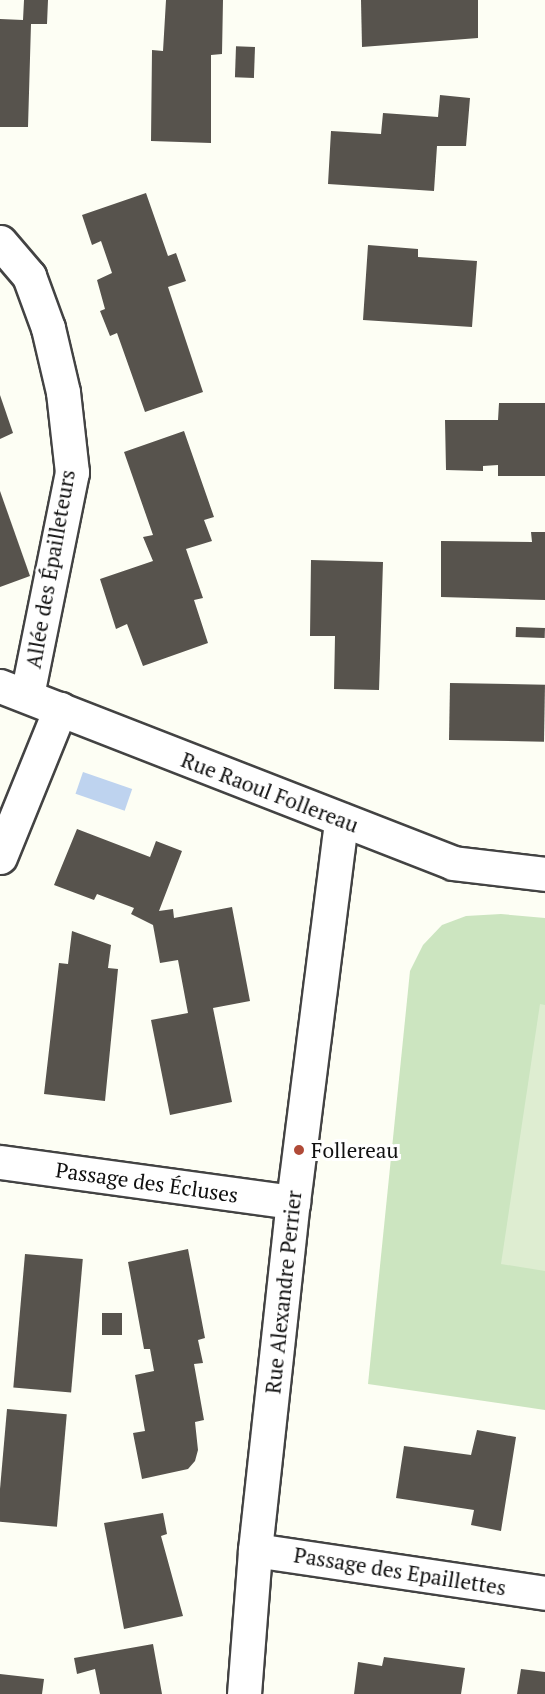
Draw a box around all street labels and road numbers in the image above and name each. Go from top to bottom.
street label: Allée des Épailleteurs [20,468,80,670]
street label: Rue Raoul Follereau [178,747,362,837]
street label: Passage des Écluses [54,1157,240,1207]
street label: Rue Alexandre Perrier [260,1189,306,1395]
street label: Passage des Epaillettes [292,1542,508,1600]

